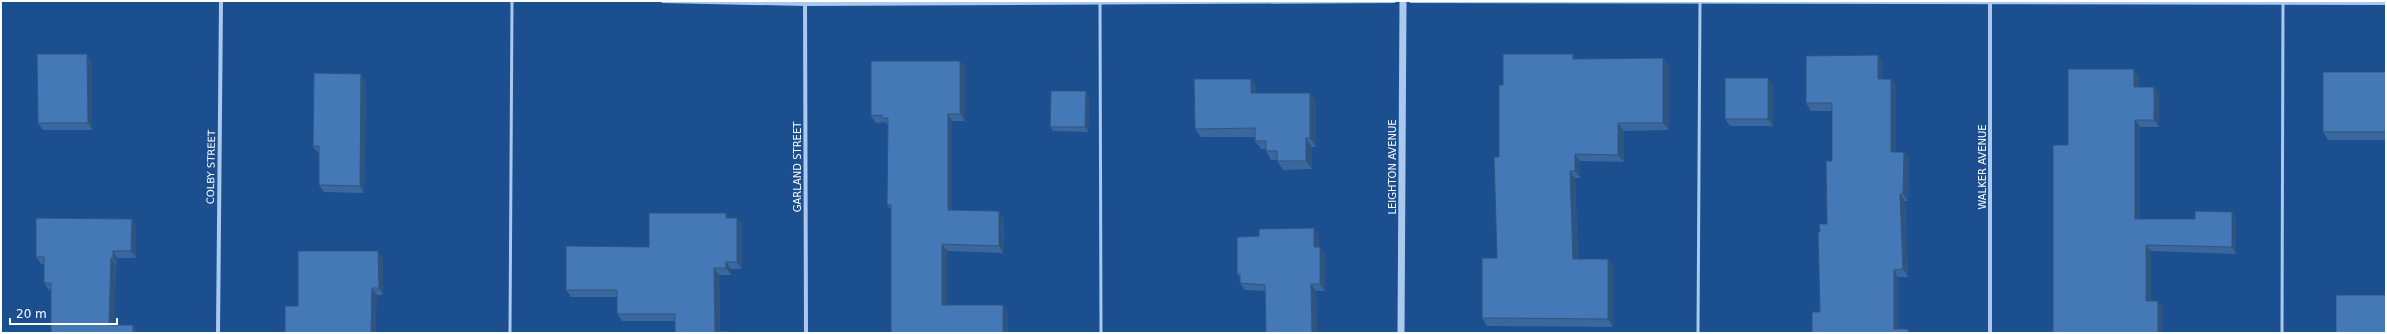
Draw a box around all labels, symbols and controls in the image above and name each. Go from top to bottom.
street label: LEIGHTON AVENUE [1387,119,1398,215]
street label: GARLAND STREET [792,121,803,212]
street label: WALKER AVENUE [1977,124,1988,210]
street label: COLBY STREET [205,129,217,204]
scale bar [10,300,117,326]
text: 20 m [16,307,47,321]

